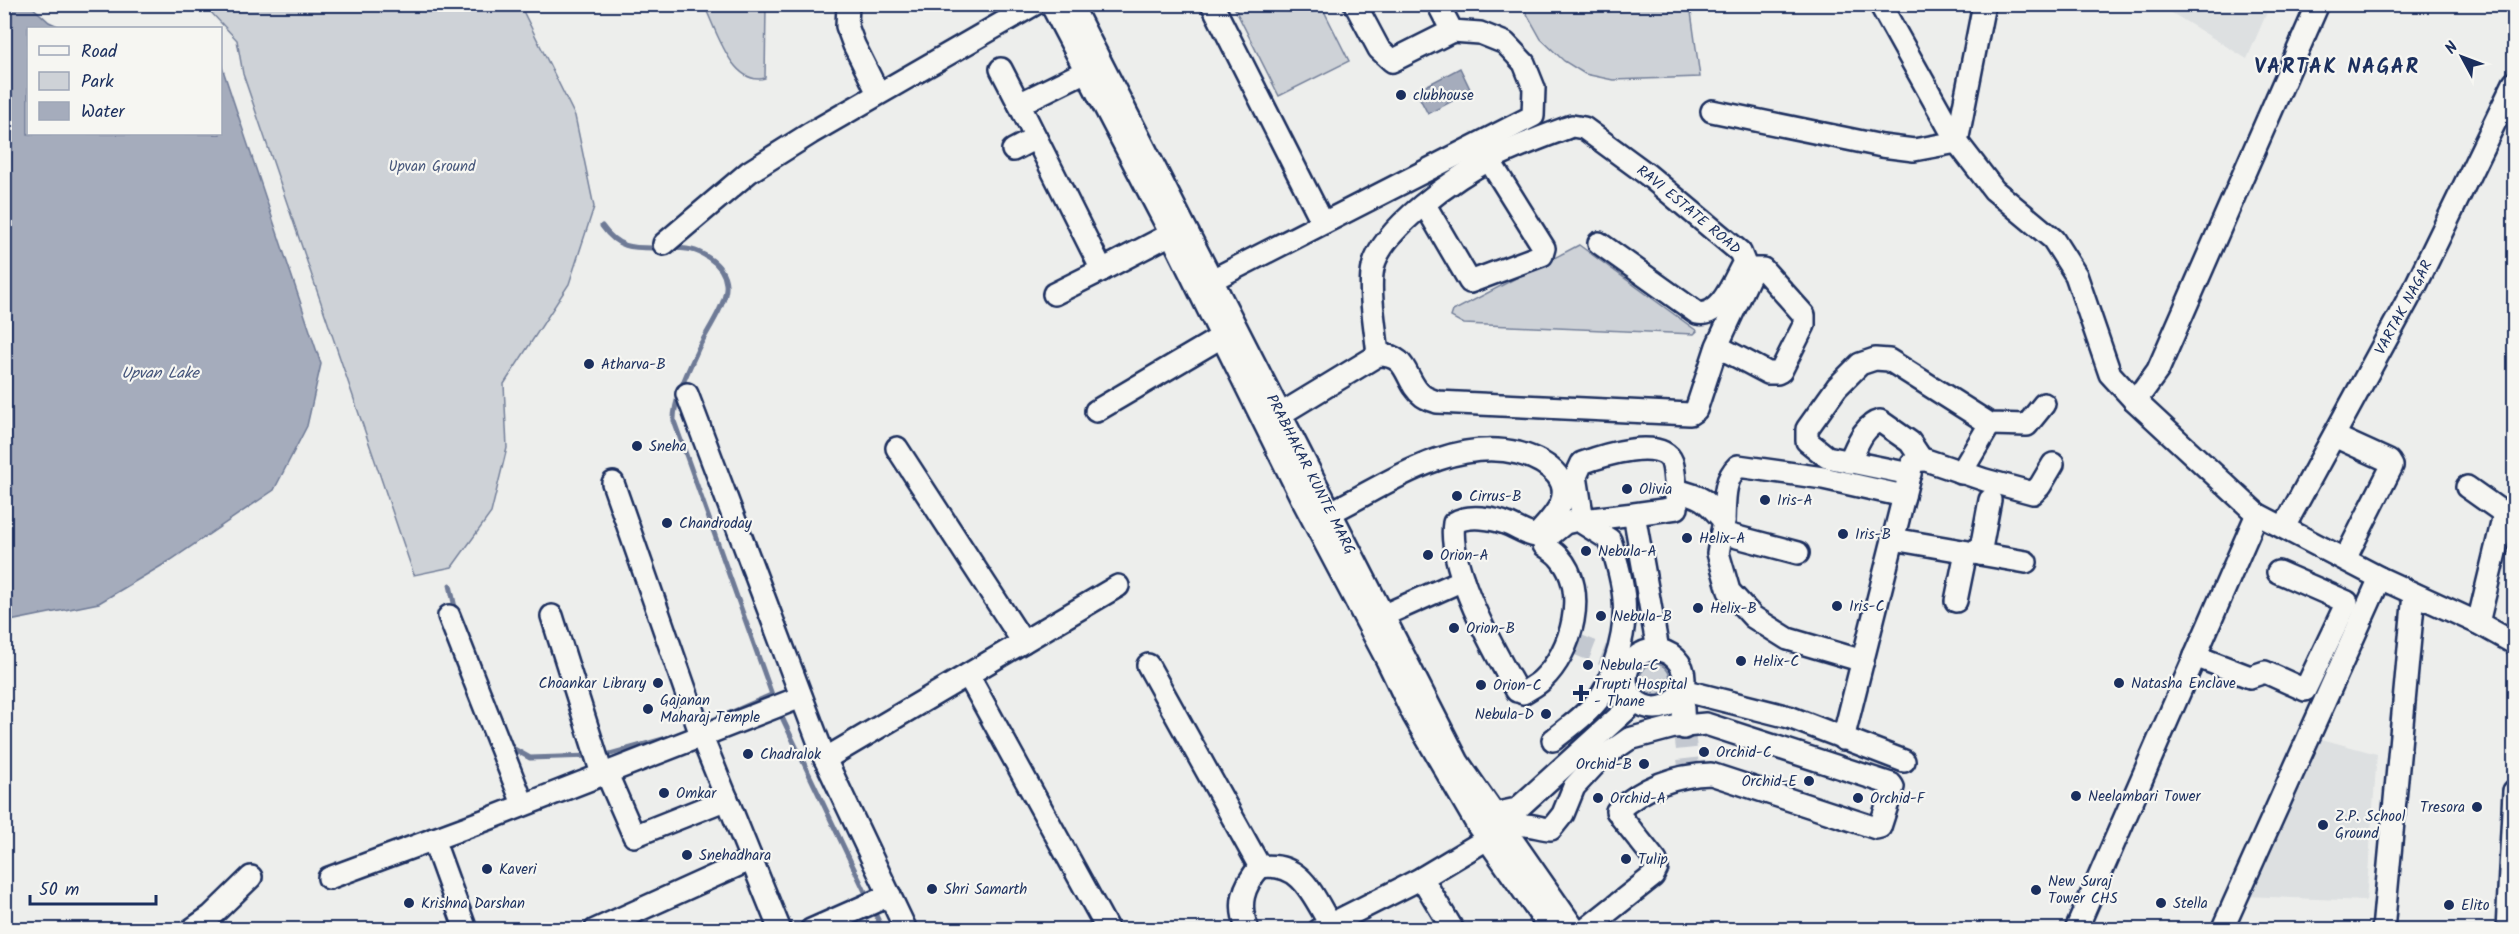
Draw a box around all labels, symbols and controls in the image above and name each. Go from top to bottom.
legend [27,27,222,135]
north arrow [2432,27,2492,87]
text: N [2439,36,2465,60]
text: Road [81,38,118,67]
district label: VARTAK NAGAR [2254,51,2420,84]
text: Park [81,68,114,97]
place label: clubhouse [1413,84,1474,108]
marker: clubhouse [1394,88,1408,102]
text: Water [81,98,126,127]
park label: Upvan Ground [388,155,476,179]
street label: RAVI ESTATE ROAD [1631,159,1746,261]
street label: VARTAK NAGAR [2369,256,2439,359]
place label: Atharva-B [601,353,666,377]
marker: Atharva-B [582,357,596,371]
water label: Upvan Lake [121,361,200,386]
street label: PRABHAKAR KUNTE MARG [1259,390,1361,559]
place label: Sneha [649,435,687,459]
marker: Sneha [630,439,644,453]
place label: Olivia [1639,478,1672,502]
marker: Olivia [1620,482,1634,496]
place label: Cirrus-B [1469,485,1522,509]
marker: Cirrus-B [1450,489,1464,503]
place label: Iris-A [1777,489,1813,513]
marker: Iris-A [1758,493,1772,507]
place label: Chandroday [679,512,753,536]
marker: Chandroday [660,516,674,530]
place label: Iris-B [1855,523,1891,547]
place label: Helix-A [1699,527,1745,551]
marker: Iris-B [1836,527,1850,541]
marker: Helix-A [1680,531,1694,545]
place label: Nebula-A [1598,540,1657,564]
place label: Orion-A [1440,544,1489,568]
marker: Nebula-A [1579,544,1593,558]
marker: Orion-A [1421,548,1435,562]
place label: Iris-C [1849,595,1884,619]
place label: Helix-B [1710,597,1757,621]
marker: Iris-C [1830,599,1844,613]
marker: Helix-B [1691,601,1705,615]
place label: Nebula-B [1613,605,1672,629]
marker: Nebula-B [1594,609,1608,623]
place label: Orion-B [1466,617,1515,641]
marker: Orion-B [1447,621,1461,635]
place label: Helix-C [1753,650,1799,674]
place label: Nebula-C [1600,654,1659,678]
marker: Helix-C [1734,654,1748,668]
marker: Nebula-C [1581,658,1595,672]
place label: Choankar Library [538,672,647,696]
place label: Natasha Enclave [2131,672,2236,696]
place label: Trupti Hospital - Thane [1594,673,1688,714]
place label: Orion-C [1493,674,1541,698]
marker: Choankar Library [651,676,665,690]
marker: Natasha Enclave [2112,676,2126,690]
marker: Orion-C [1474,678,1488,692]
marker: Trupti Hospital - Thane [1572,684,1590,702]
place label: Gajanan Maharaj Temple [660,689,760,730]
marker: Gajanan Maharaj Temple [641,702,655,716]
place label: Nebula-D [1475,703,1534,727]
marker: Nebula-D [1539,707,1553,721]
place label: Orchid-C [1716,741,1772,765]
place label: Chadralok [760,743,822,767]
marker: Orchid-C [1697,745,1711,759]
marker: Chadralok [741,747,755,761]
place label: Orchid-B [1576,753,1632,777]
marker: Orchid-B [1637,757,1651,771]
place label: Orchid-E [1741,770,1798,794]
marker: Orchid-E [1802,774,1816,788]
place label: Omkar [676,782,717,806]
place label: Neelambari Tower [2088,785,2201,809]
marker: Omkar [657,786,671,800]
place label: Orchid-A [1610,787,1666,811]
place label: Orchid-F [1870,787,1926,811]
marker: Neelambari Tower [2069,789,2083,803]
marker: Orchid-A [1591,791,1605,805]
marker: Orchid-F [1851,791,1865,805]
place label: Tresora [2420,796,2465,820]
marker: Tresora [2470,800,2484,814]
place label: Z.P. School Ground [2335,805,2406,846]
marker: Z.P. School Ground [2316,818,2330,832]
place label: Snehadhara [699,844,771,868]
marker: Snehadhara [680,848,694,862]
place label: Tulip [1638,848,1668,872]
marker: Tulip [1619,852,1633,866]
place label: Kaveri [499,858,538,882]
marker: Kaveri [480,862,494,876]
scale bar [30,868,156,906]
place label: New Suraj Tower CHS [2048,870,2118,911]
text: 50 m [39,876,79,905]
place label: Shri Samarth [944,878,1027,902]
marker: Shri Samarth [925,882,939,896]
marker: New Suraj Tower CHS [2029,883,2043,897]
place label: Krishna Darshan [421,892,525,916]
place label: Stella [2173,892,2208,916]
place label: Elito [2461,894,2490,918]
marker: Krishna Darshan [402,896,416,910]
marker: Stella [2154,896,2168,910]
marker: Elito [2442,898,2456,912]

